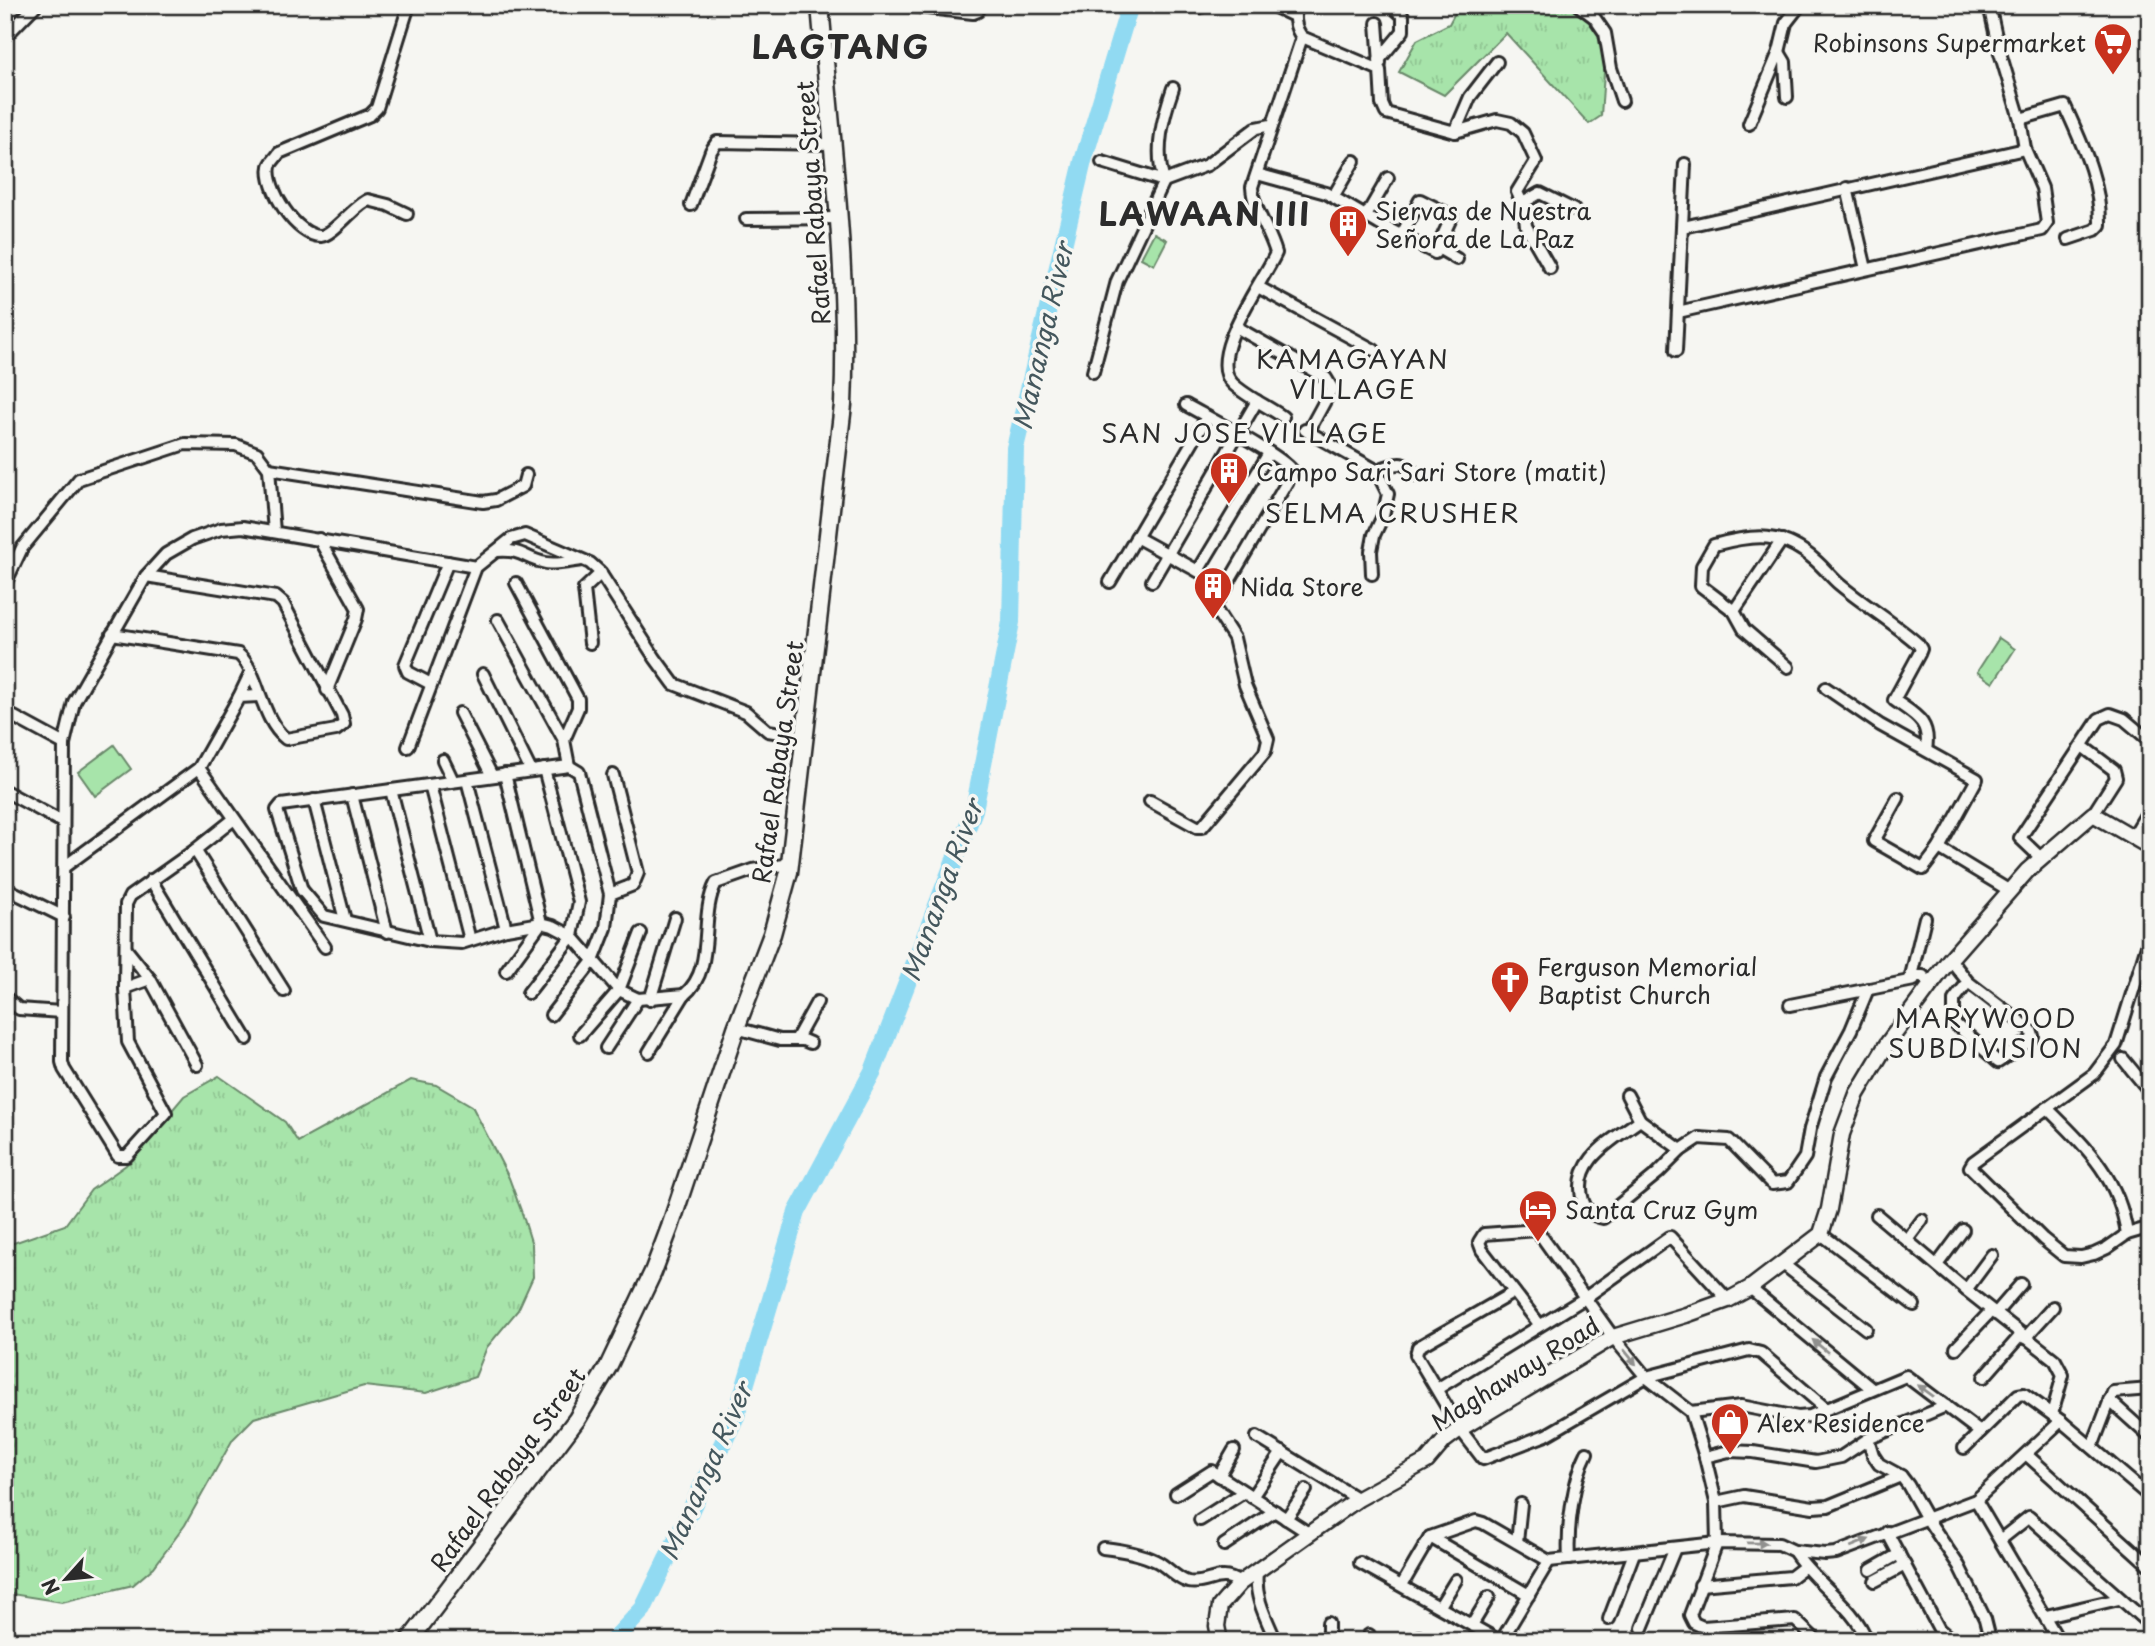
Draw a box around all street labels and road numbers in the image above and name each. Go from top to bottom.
street label: Rafael Rabaya Street [785,79,838,326]
street label: Rafael Rabaya Street [742,638,812,886]
street label: Maghaway Road [1424,1307,1606,1439]
street label: Rafael Rabaya Street [420,1359,594,1579]

